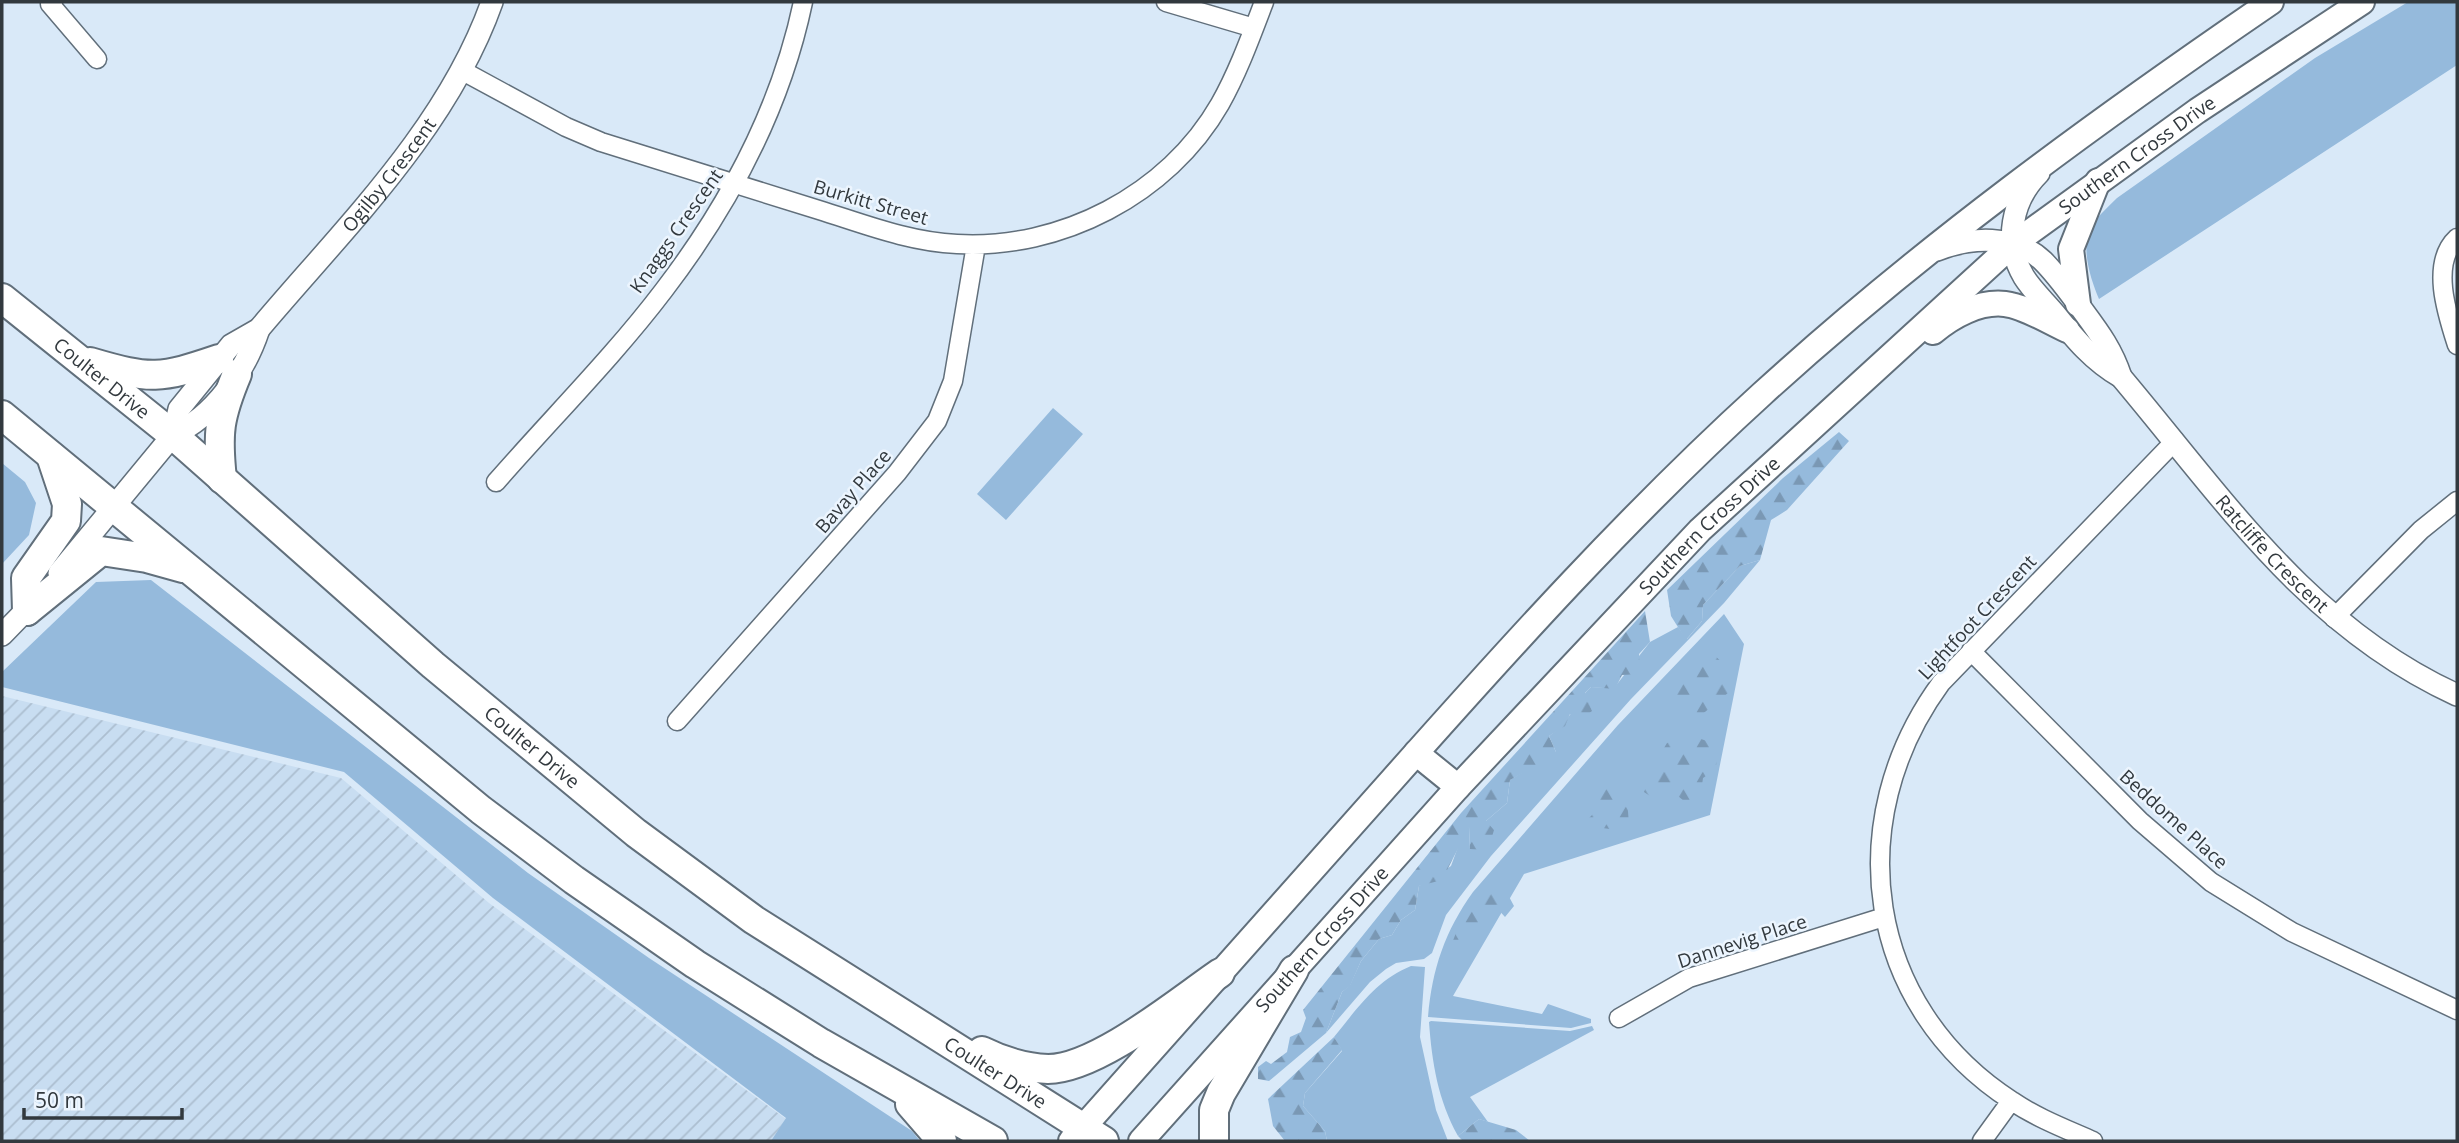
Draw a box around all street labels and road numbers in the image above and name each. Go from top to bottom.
street label: Southern Cross Drive [2053,89,2221,220]
street label: Ogilby Crescent [336,113,442,238]
street label: Knaggs Crescent [623,164,729,298]
street label: Burkitt Street [811,173,932,231]
street label: Coulter Drive [48,331,156,425]
street label: Bavay Place [809,443,897,539]
street label: Southern Cross Drive [1633,450,1785,600]
street label: Ratcliffe Crescent [2210,489,2335,619]
street label: Lightfoot Crescent [1912,549,2042,685]
street label: Coulter Drive [479,700,585,794]
street label: Beddome Place [2114,763,2234,875]
street label: Southern Cross Drive [1249,861,1394,1018]
street label: Dannevig Place [1674,908,1810,974]
street label: Coulter Drive [939,1030,1052,1115]

